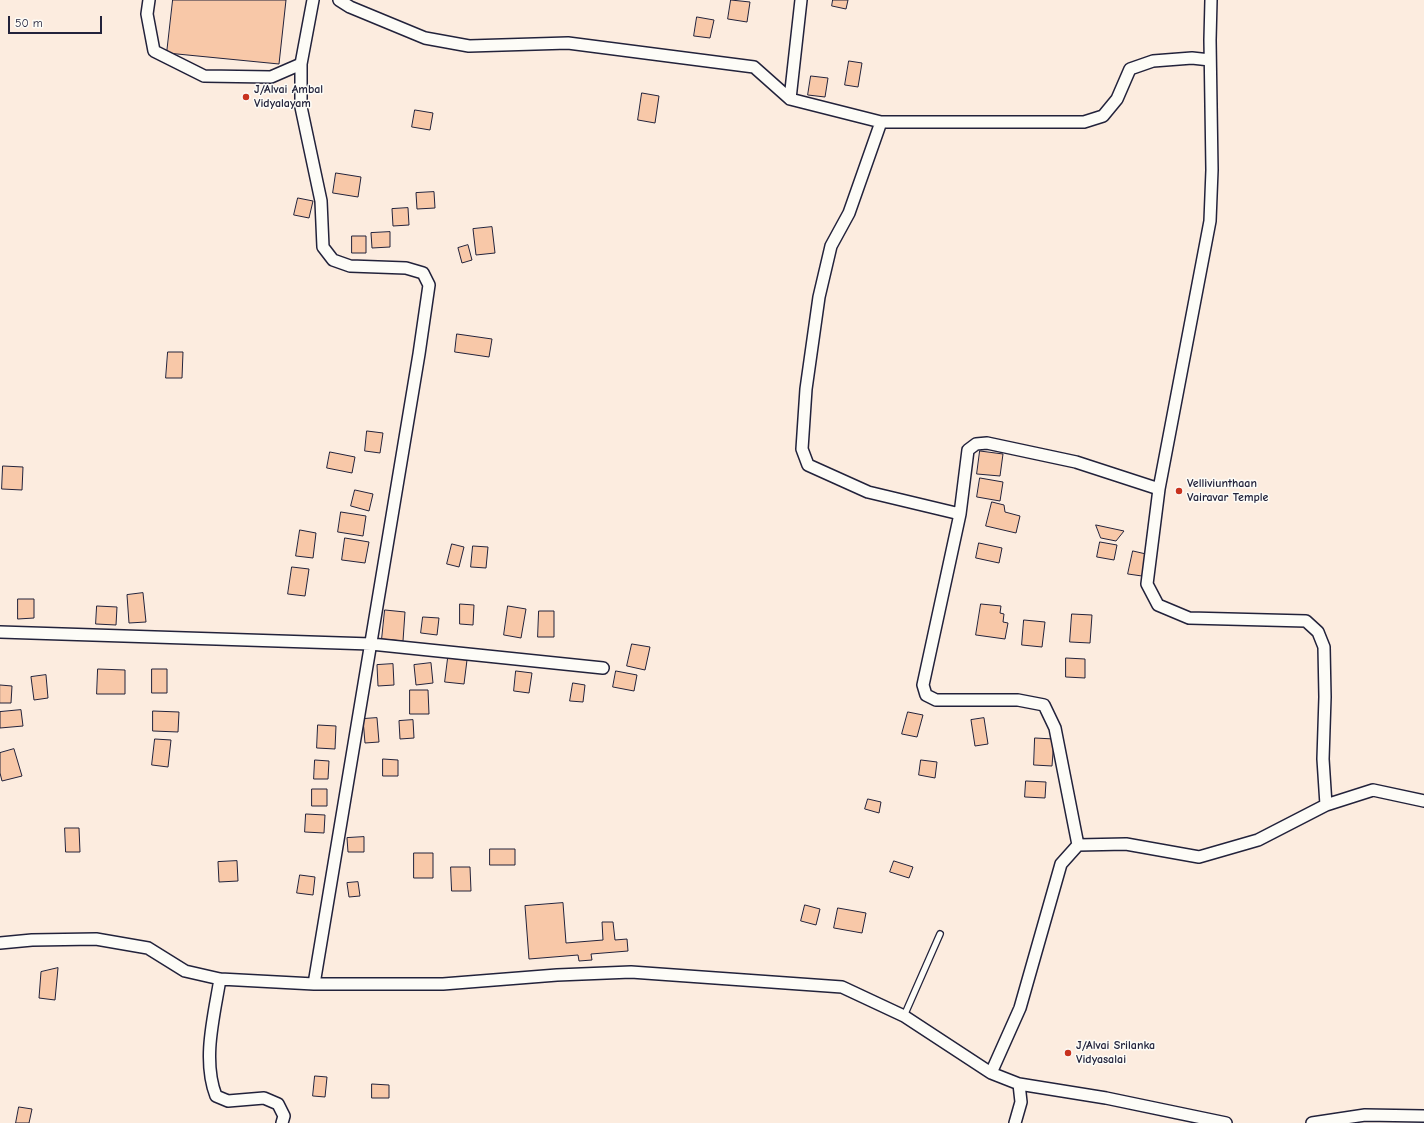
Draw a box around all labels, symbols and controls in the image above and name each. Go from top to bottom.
scale bar [10,8,104,34]
text: 50 m [15,16,43,30]
place label: J/Alvai Ambal Vidyalayam [254,83,323,111]
marker: J/Alvai Ambal Vidyalayam [241,92,251,102]
place label: Velliviunthaan Vairavar Temple [1187,477,1268,505]
marker: Velliviunthaan Vairavar Temple [1174,486,1184,496]
place label: J/Alvai Srilanka Vidyasalai [1076,1039,1155,1067]
marker: J/Alvai Srilanka Vidyasalai [1063,1048,1073,1058]

